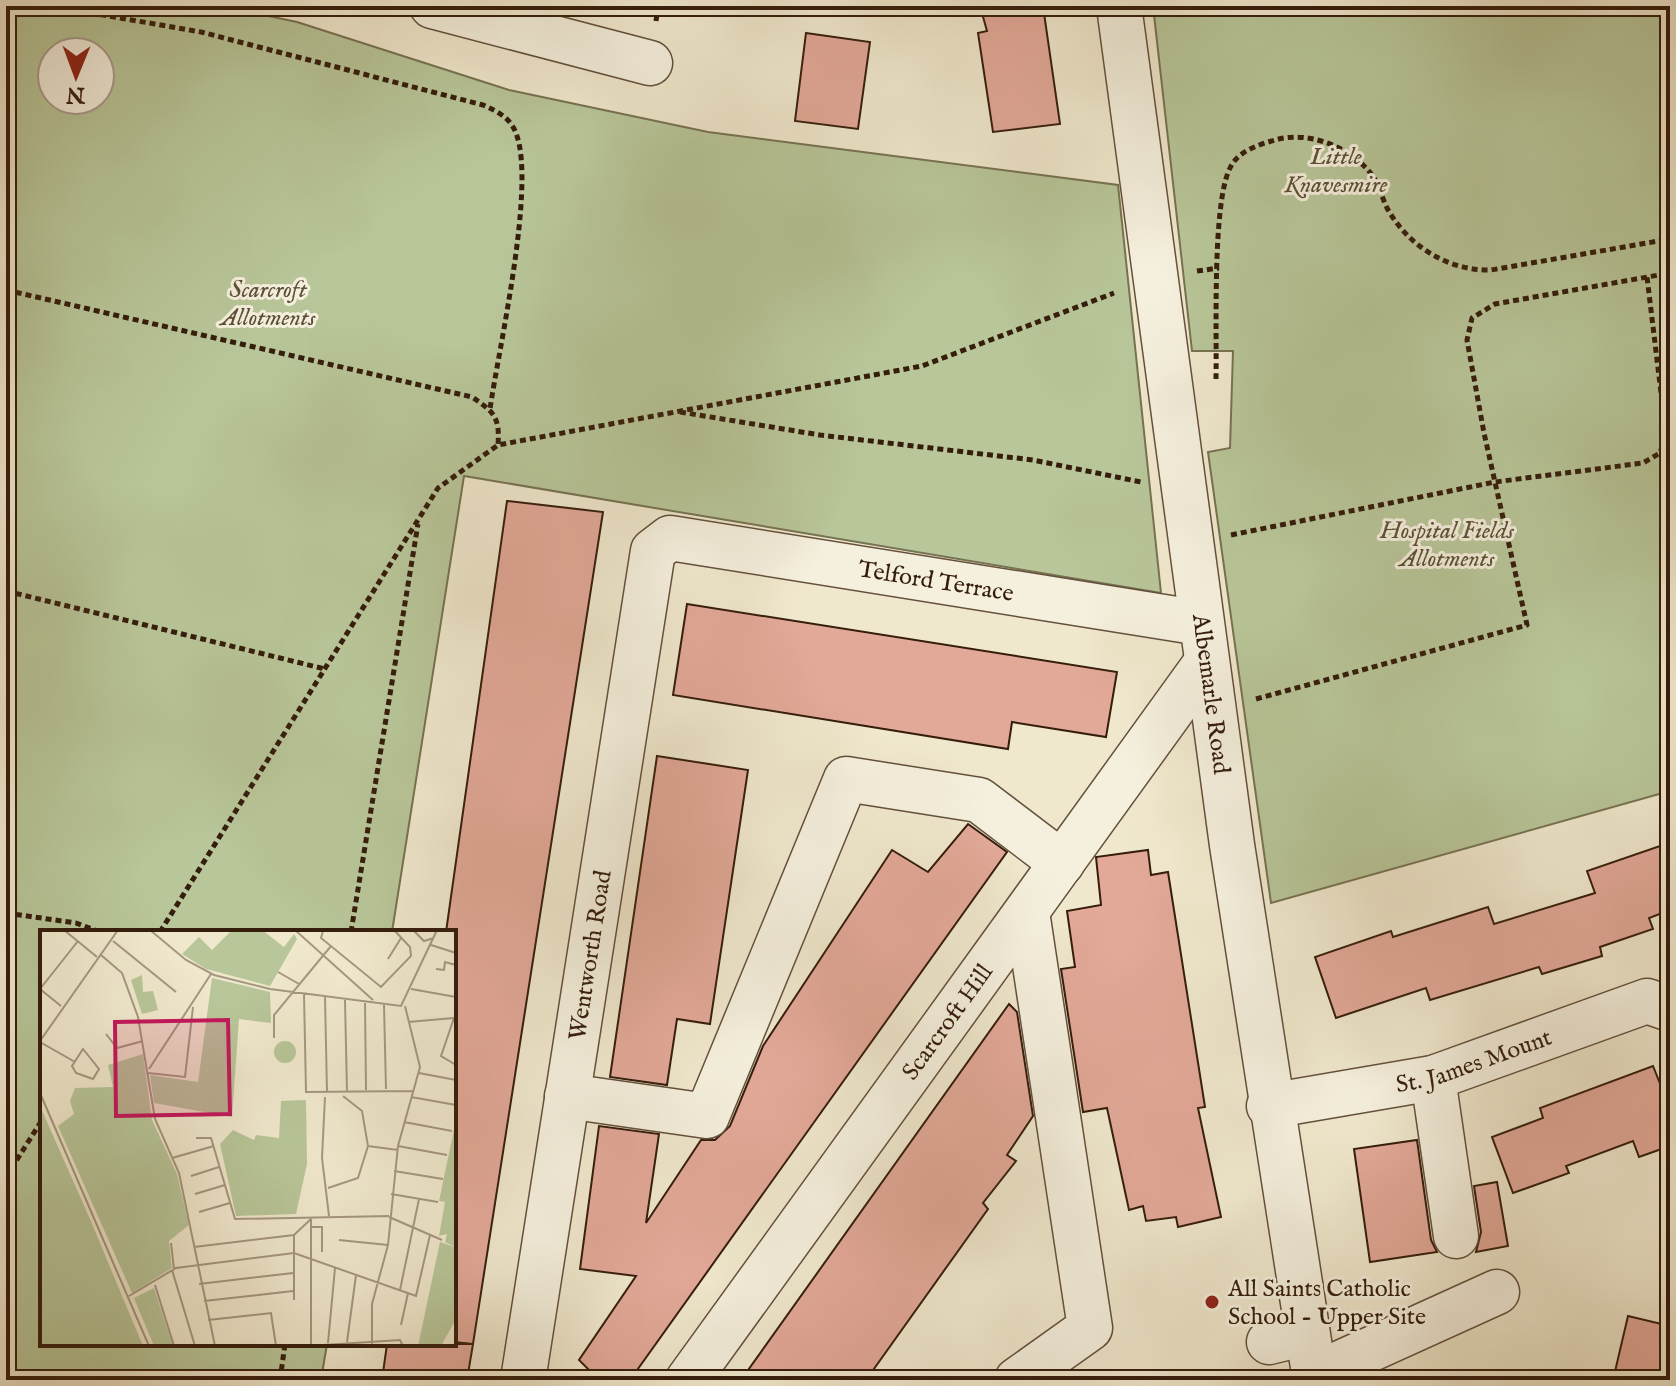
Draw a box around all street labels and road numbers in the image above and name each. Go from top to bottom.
street label: Telford Terrace [856,554,1016,610]
street label: Albemarle Road [1184,611,1236,776]
street label: Wentworth Road [563,868,620,1043]
street label: Scarcroft Hill [896,958,1001,1087]
street label: St. James Mount [1394,1023,1556,1101]

